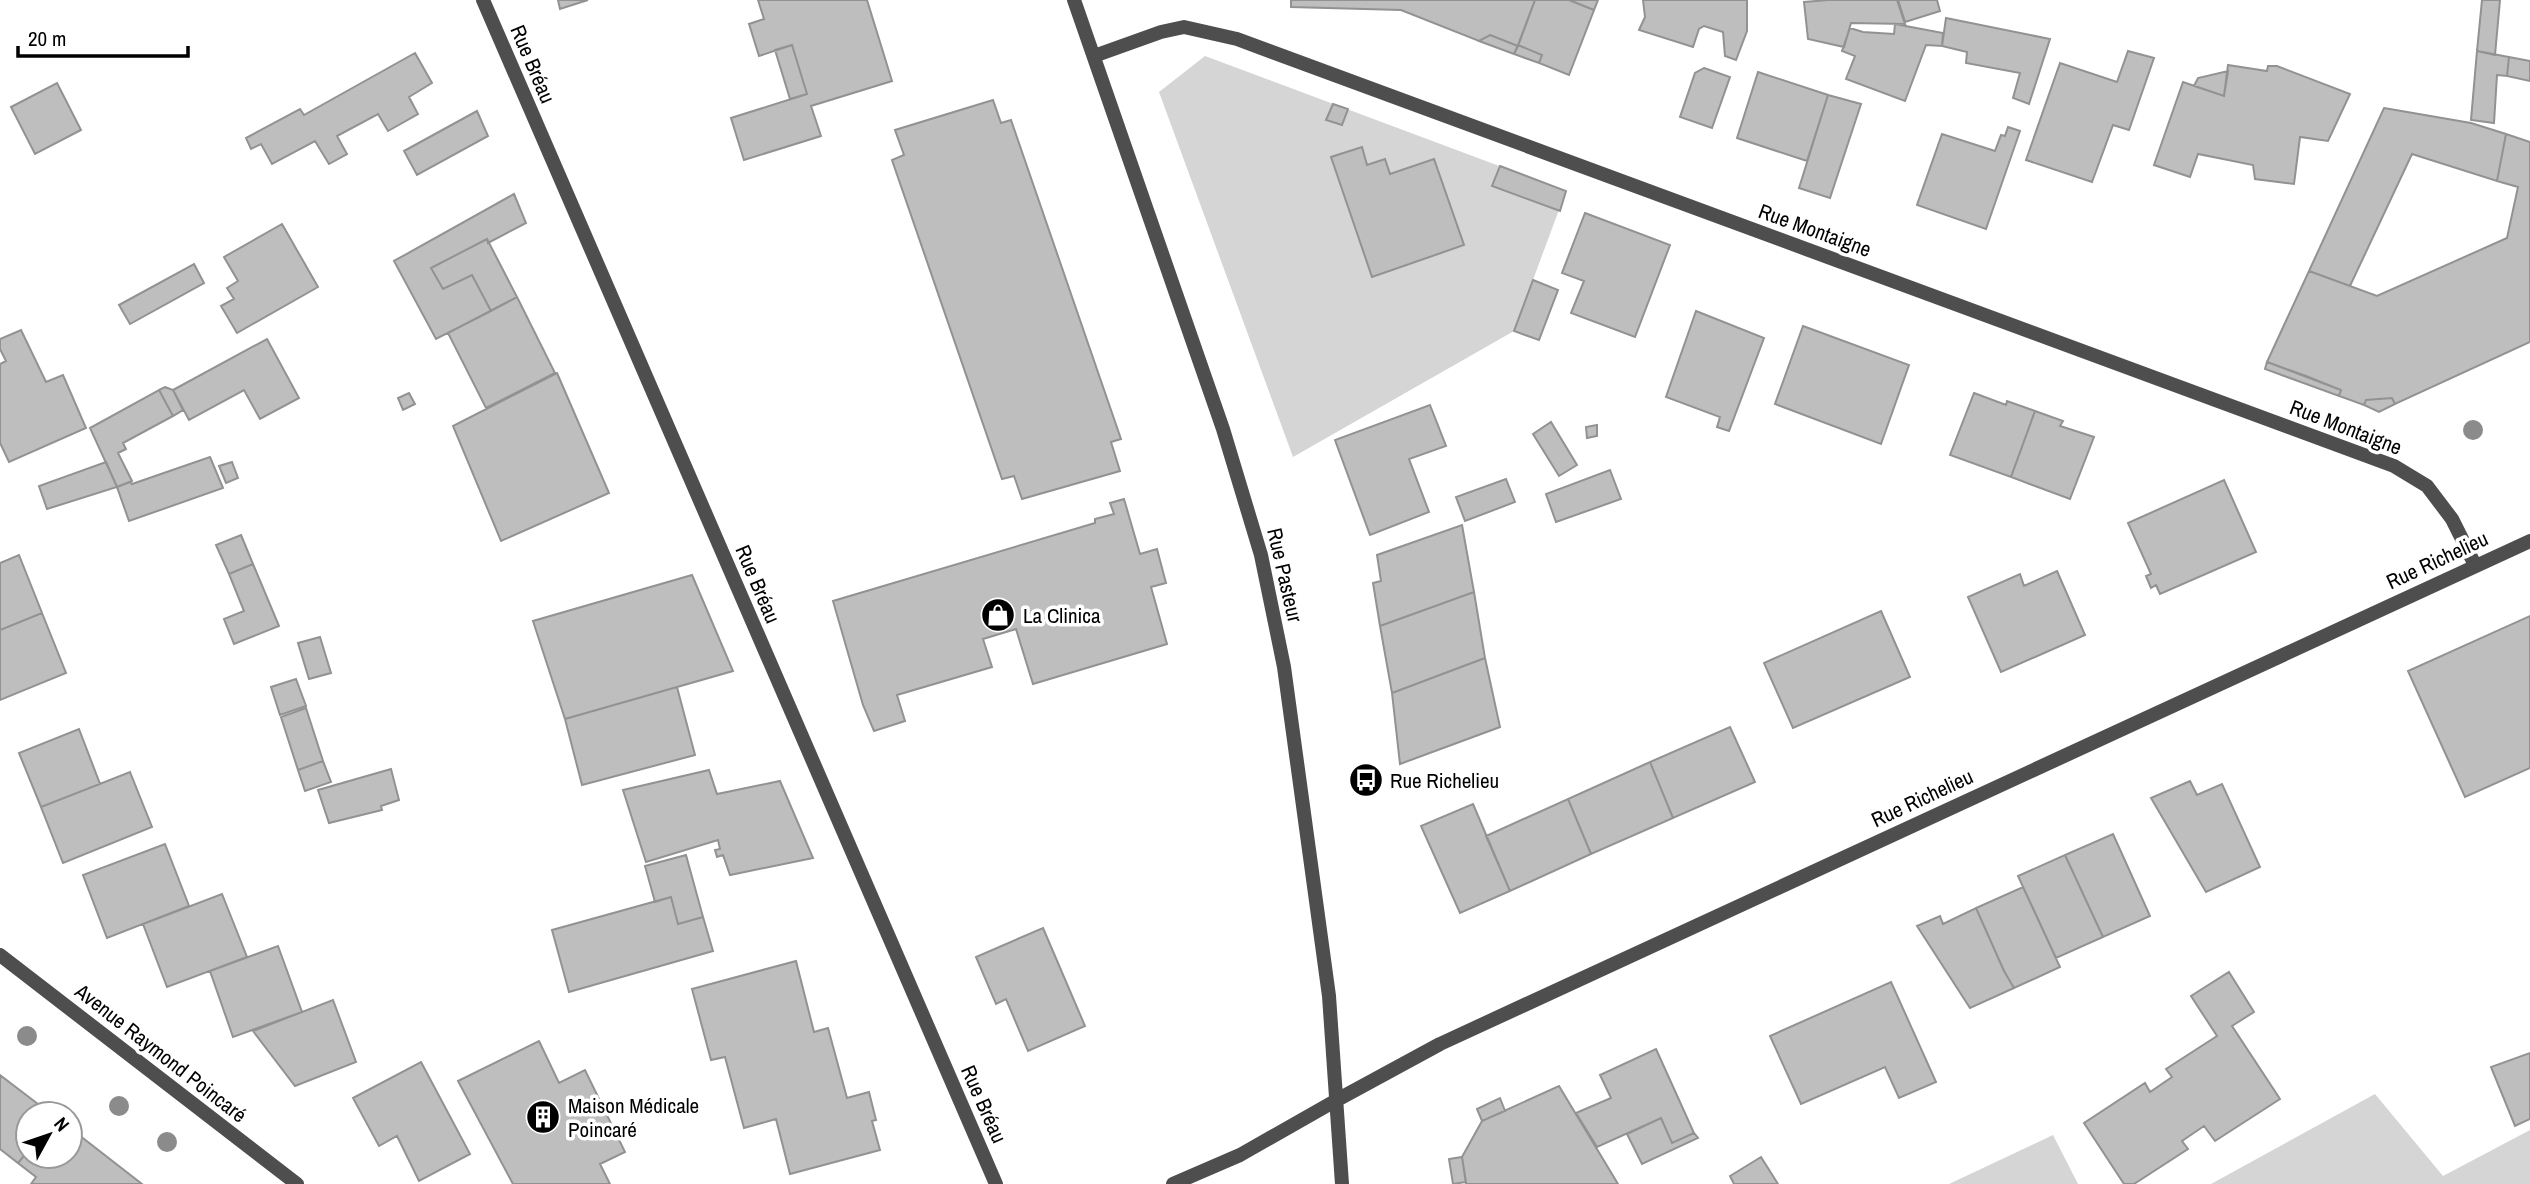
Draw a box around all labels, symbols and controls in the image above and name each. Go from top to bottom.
scale bar [18,14,187,58]
street label: Rue Bréau [504,20,562,108]
text: 20 m [28,24,66,53]
street label: Rue Montaigne [1755,196,1875,264]
street label: Rue Montaigne [2286,392,2406,462]
street label: Rue Richelieu [2381,524,2493,596]
street label: Rue Pasteur [1260,525,1310,625]
street label: Rue Bréau [729,540,787,628]
shop icon: La Clinica [979,596,1017,634]
place label: La Clinica [1023,601,1101,630]
bus stop icon: Rue Richelieu [1347,761,1385,799]
street label: Rue Richelieu [1866,762,1978,834]
place label: Rue Richelieu [1390,766,1499,795]
street label: Avenue Raymond Poincaré [68,976,253,1129]
street label: Rue Bréau [954,1060,1014,1148]
place label: Maison Médicale Poincaré [568,1091,699,1144]
building icon: Maison Médicale Poincaré [524,1098,562,1136]
north arrow [14,1100,84,1170]
text: N [48,1111,76,1137]

